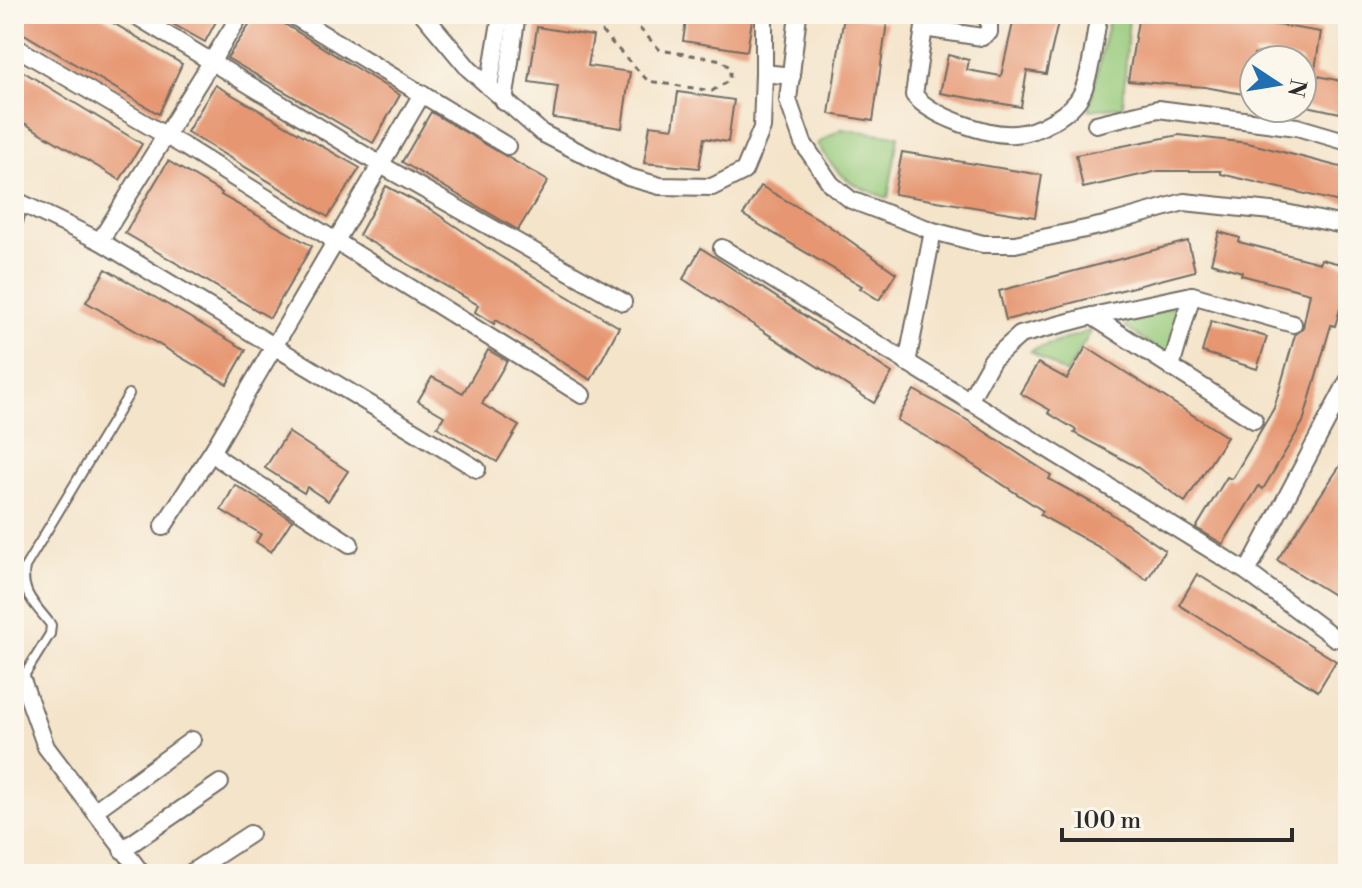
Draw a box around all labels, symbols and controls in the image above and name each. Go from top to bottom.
north arrow [1238,44,1318,124]
text: N [1281,77,1311,100]
scale bar [1062,792,1292,842]
text: 100 m [1074,806,1141,836]

